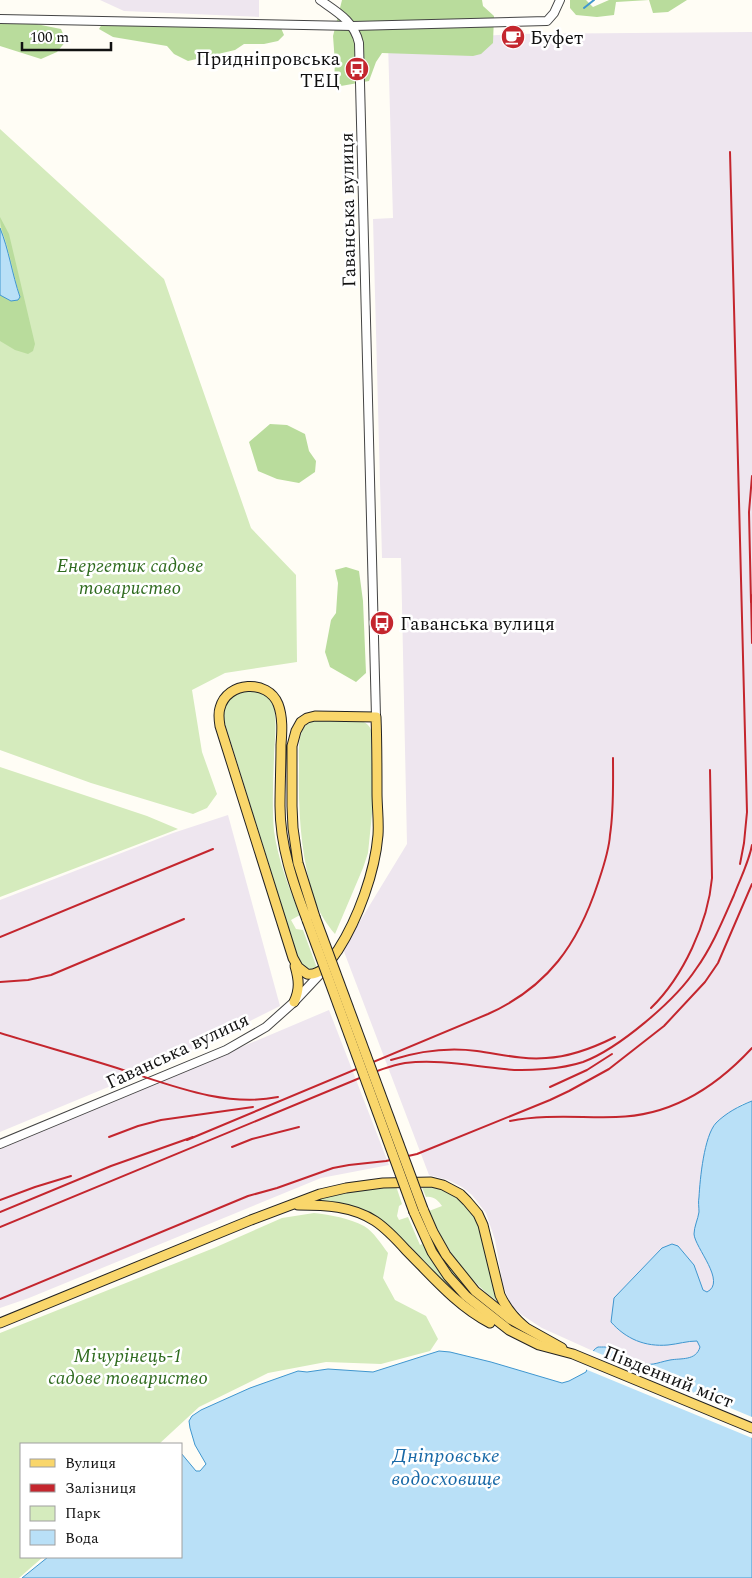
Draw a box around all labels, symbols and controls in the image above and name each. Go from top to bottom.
scale bar [22,20,111,52]
cafe icon: Буфет [500,24,526,50]
place label: Буфет [530,24,583,53]
text: 100 m [30,26,69,49]
place label: Придніпровська ТЕЦ [196,45,341,96]
bus stop icon: Придніпровська ТЕЦ [344,56,370,82]
street label: Гаванська вулиця [333,132,364,288]
park label: Енергетик садове товариство [57,552,203,603]
bus stop icon: Гаванська вулиця [369,610,395,636]
place label: Гаванська вулиця [400,610,555,639]
street label: Гаванська вулиця [101,1005,254,1097]
street label: Південний міст [599,1338,738,1417]
park label: Мічурінець-1 садове товариство [48,1342,208,1393]
water label: Дніпровське водосховище [391,1441,501,1494]
legend [20,1443,182,1558]
text: Вулиця [65,1452,116,1475]
text: Залізниця [65,1477,136,1500]
text: Парк [65,1502,101,1525]
text: Вода [65,1527,99,1550]

